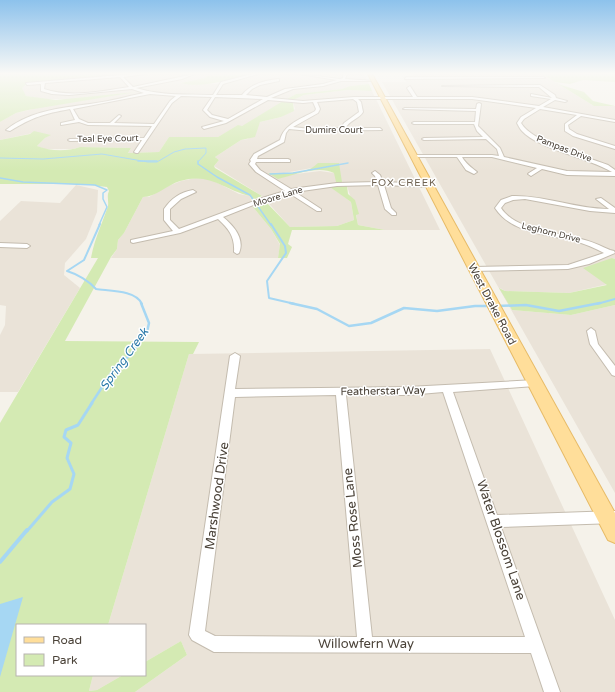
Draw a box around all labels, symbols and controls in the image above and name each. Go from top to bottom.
street label: Dumire Court [305,125,363,136]
street label: Teal Eye Court [77,133,139,145]
street label: Pampas Drive [535,133,593,165]
district label: FOX CREEK [371,177,437,189]
street label: Moore Lane [252,184,304,210]
street label: Leghorn Drive [520,220,582,246]
street label: West Drake Road [465,261,519,347]
water label: Spring Creek [97,324,152,393]
street label: Featherstar Way [340,384,426,398]
street label: Marshwood Drive [202,441,232,551]
street label: Moss Rose Lane [340,467,366,569]
street label: Water Blossom Lane [473,478,529,602]
legend [16,624,146,676]
text: Road [52,633,82,647]
street label: Willowfern Way [318,636,414,652]
text: Park [52,653,78,667]

